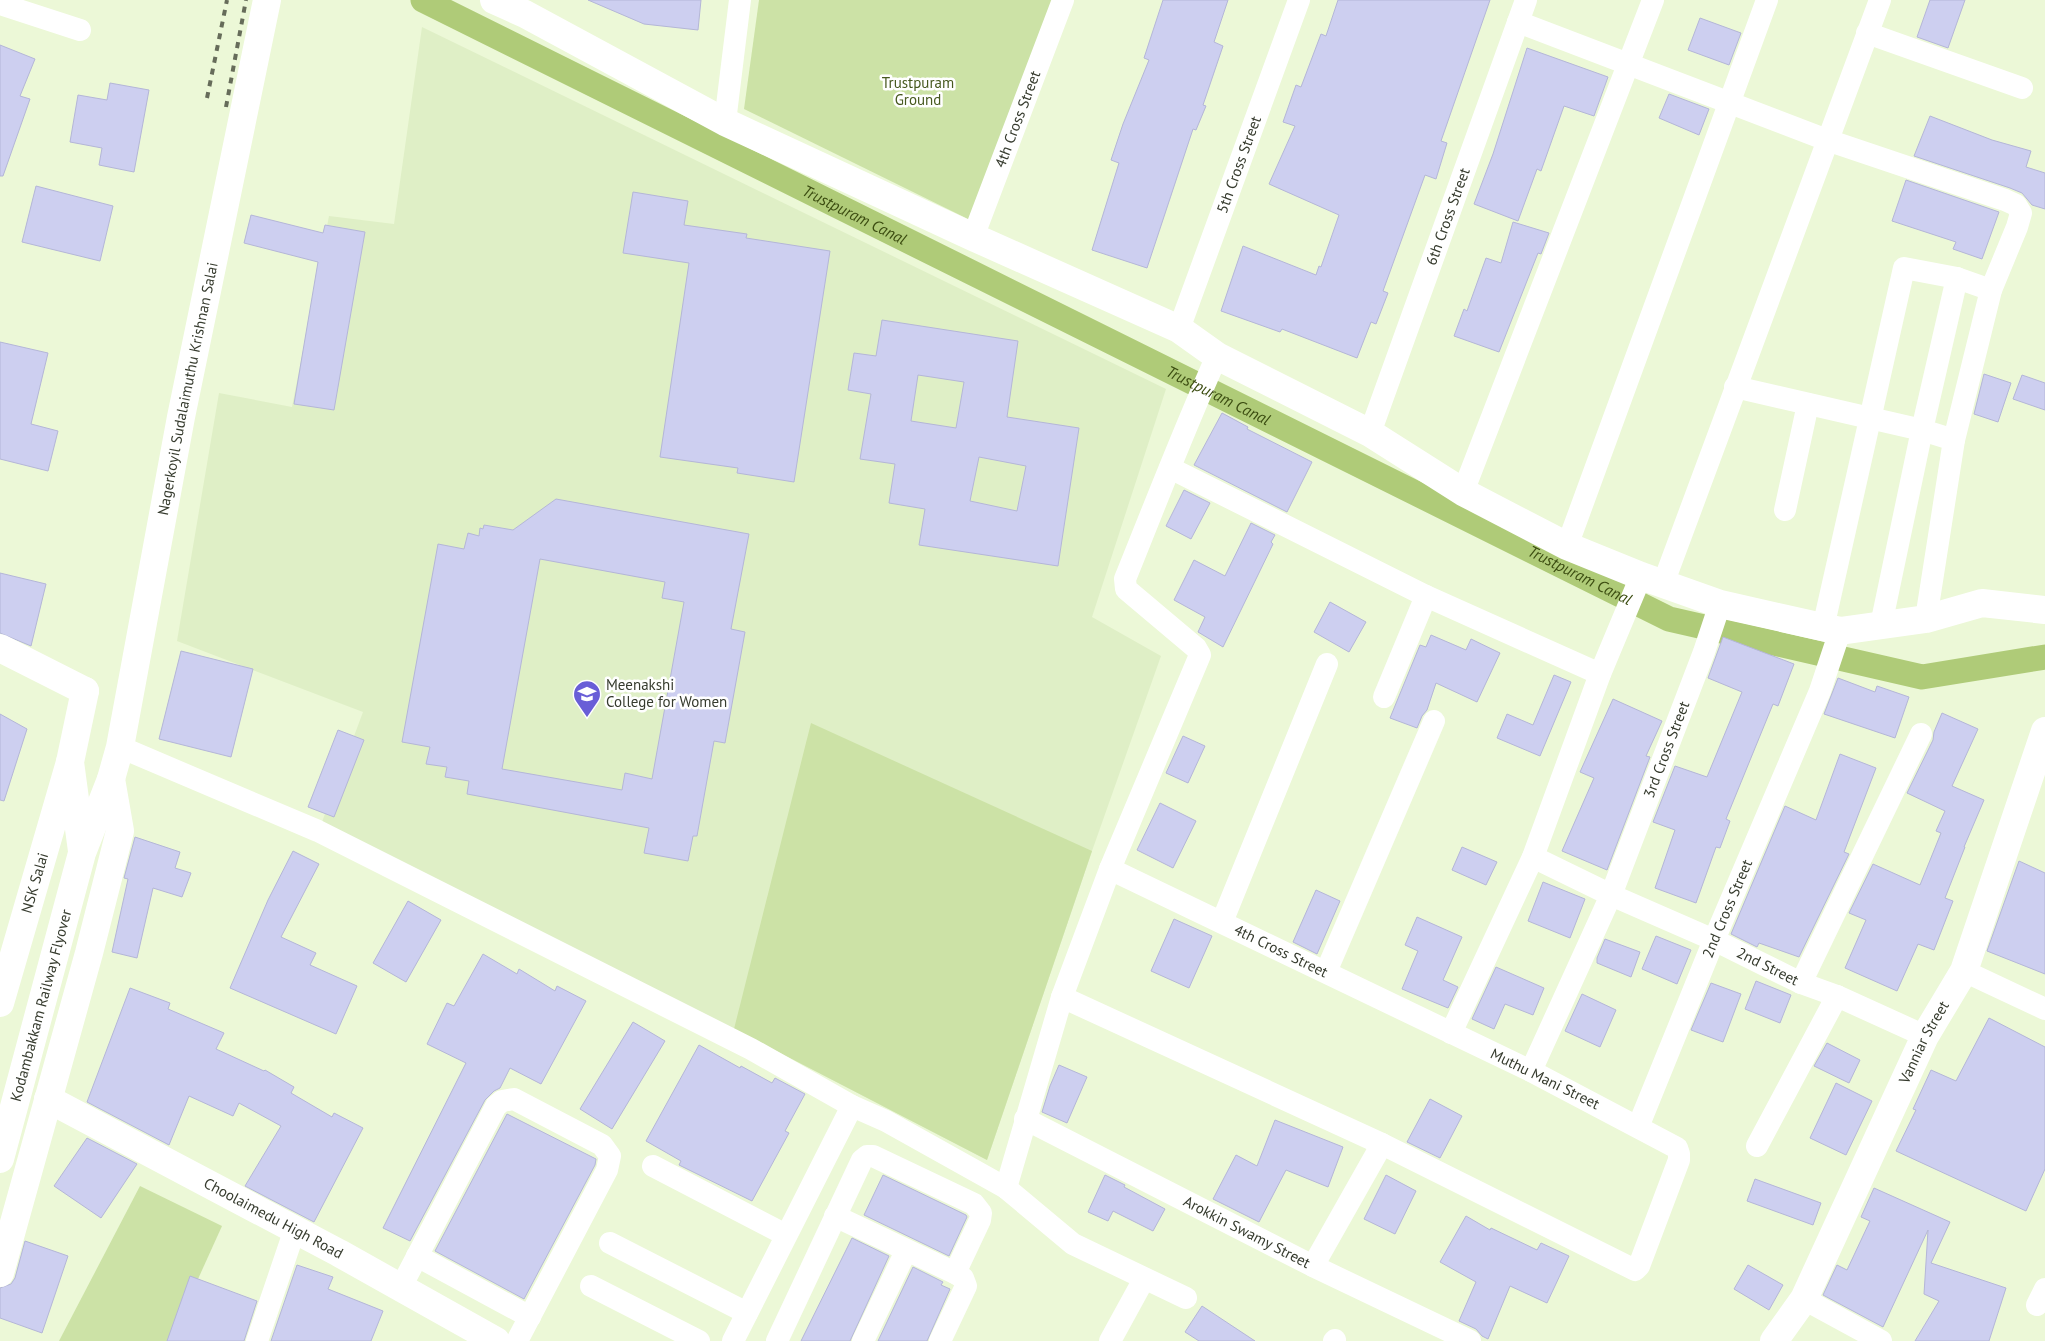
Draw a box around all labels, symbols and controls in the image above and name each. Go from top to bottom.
street label: 4th Cross Street [990,68,1044,170]
park label: Trustpuram Ground [882,73,954,109]
street label: 5th Cross Street [1212,113,1265,216]
street label: 6th Cross Street [1421,165,1474,268]
water label: Trustpuram Canal [799,180,911,249]
street label: Nagerkoyil Sudalaimuthu Krishnan Salai [153,261,222,517]
water label: Trustpuram Canal [1163,361,1274,430]
water label: Trustpuram Canal [1525,541,1636,609]
place label: Meenakshi College for Women [606,675,727,711]
school or university icon: Meenakshi College for Women [572,679,602,718]
street label: 3rd Cross Street [1639,698,1693,800]
street label: NSK Salai [17,850,52,915]
street label: 2nd Cross Street [1698,856,1756,960]
street label: Kodambakkam Railway Flyover [6,907,75,1103]
street label: 4th Cross Street [1231,920,1331,981]
street label: 2nd Street [1734,943,1802,989]
street label: Vanniar Street [1894,997,1953,1087]
street label: Muthu Mani Street [1487,1044,1603,1113]
street label: Choolaimedu High Road [201,1173,347,1262]
street label: Arokkin Swamy Street [1180,1191,1314,1272]

